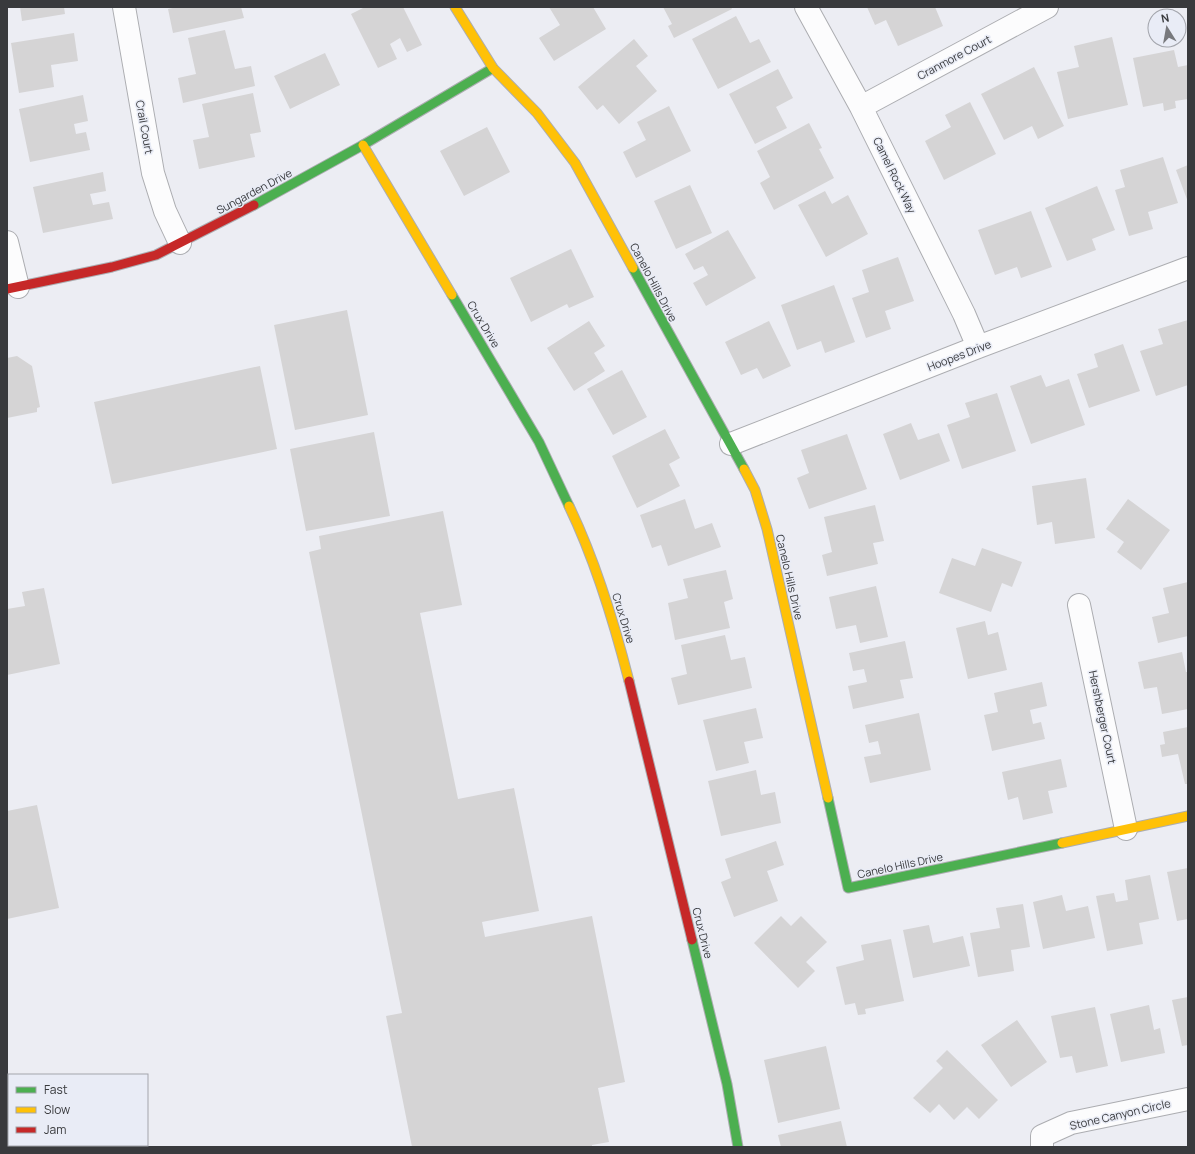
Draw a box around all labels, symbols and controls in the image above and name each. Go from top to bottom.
north arrow [1147,8,1187,48]
text: N [1160,10,1170,26]
street label: Cranmore Court [914,31,994,83]
street label: Crail Court [133,99,157,155]
street label: Camel Rock Way [870,134,920,216]
street label: Sungarden Drive [214,164,295,217]
street label: Canelo Hills Drive [627,240,681,324]
street label: Crux Drive [464,298,504,351]
street label: Hoopes Drive [925,336,994,374]
street label: Canelo Hills Drive [773,533,807,622]
street label: Crux Drive [609,591,639,646]
street label: Hershberger Court [1086,669,1120,765]
street label: Canelo Hills Drive [856,848,945,881]
street label: Crux Drive [689,906,717,961]
legend [8,1074,148,1146]
text: Fast [44,1081,68,1098]
street label: Stone Canyon Circle [1068,1095,1172,1133]
text: Slow [44,1101,70,1118]
text: Jam [44,1121,66,1138]

